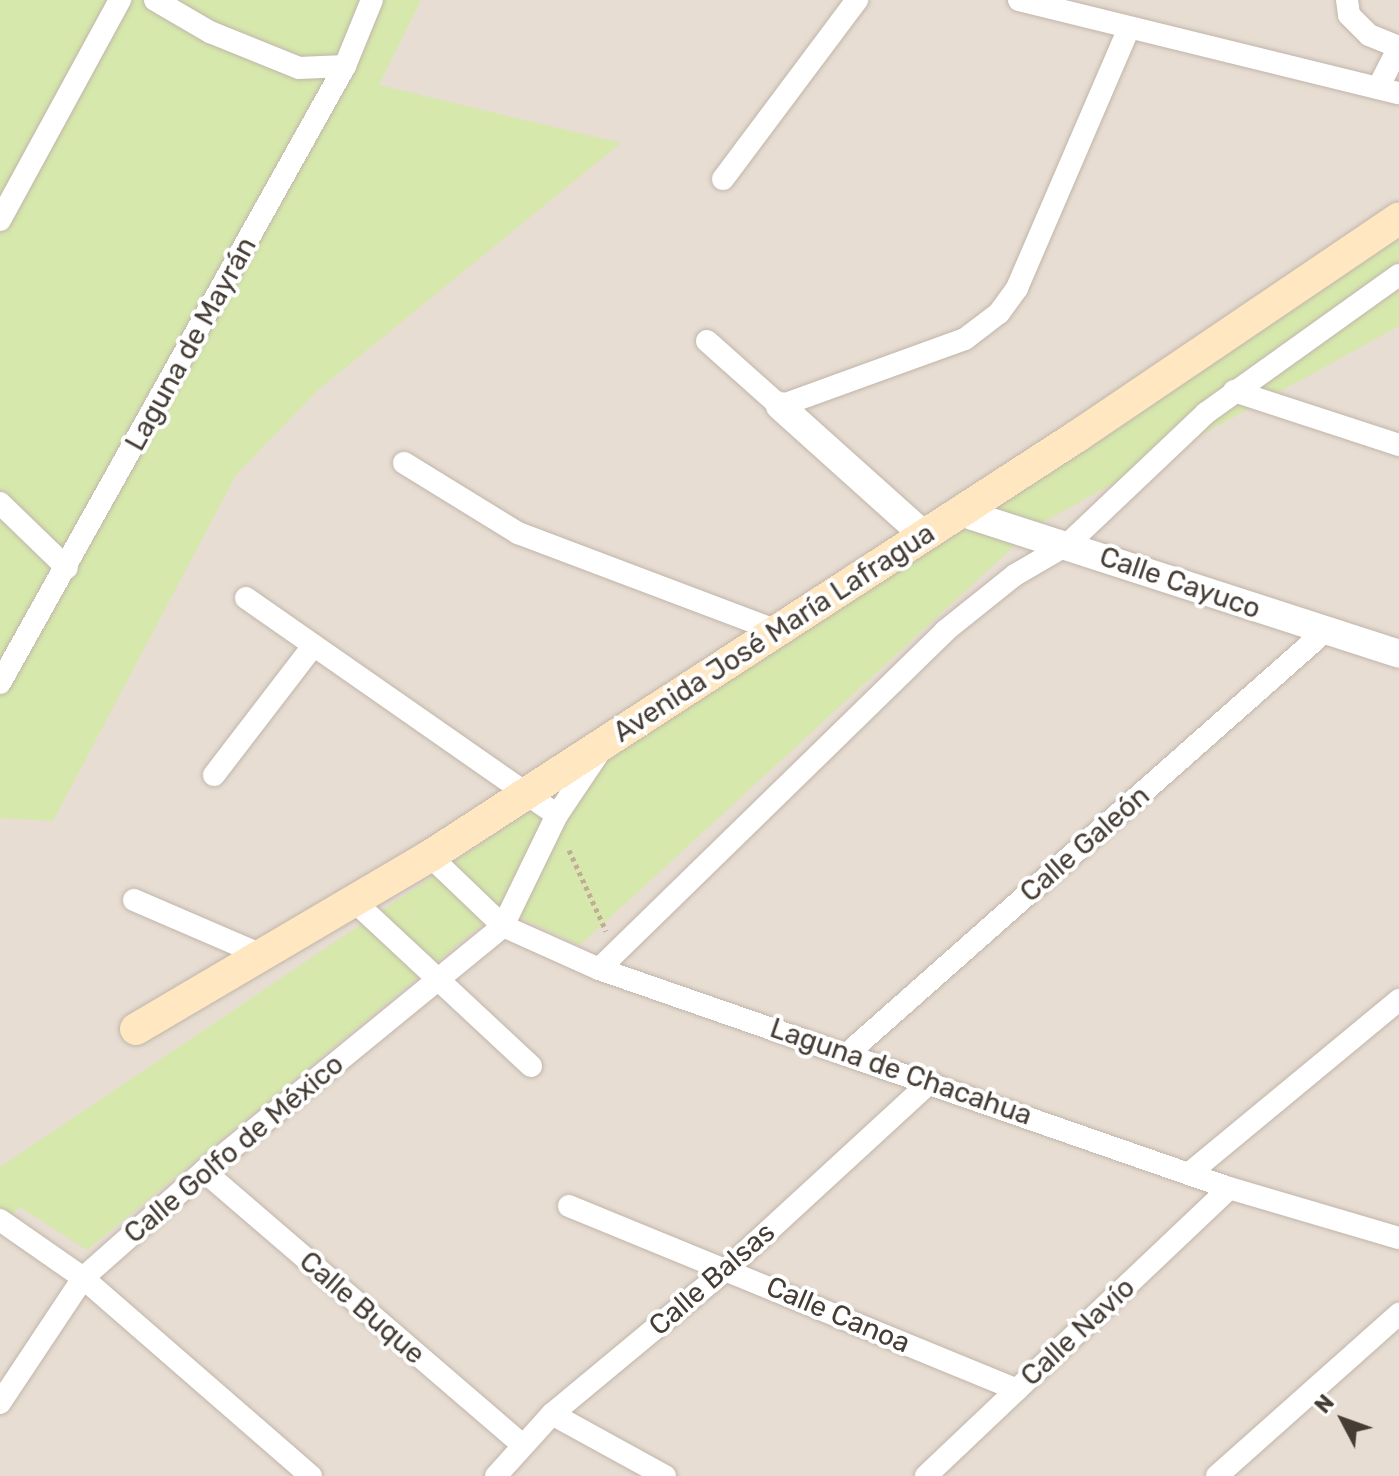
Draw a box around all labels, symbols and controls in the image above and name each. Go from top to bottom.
street label: Laguna de Mayrán [118,231,264,457]
street label: Avenida José María Lafragua [607,516,941,750]
street label: Calle Cayuco [1095,540,1265,626]
street label: Calle Galeón [1013,779,1157,909]
street label: Laguna de Chacahua [766,1011,1036,1133]
street label: Calle Golfo de México [118,1047,350,1251]
street label: Calle Balsas [642,1215,782,1343]
street label: Calle Buque [292,1244,432,1372]
street label: Calle Canoa [761,1270,915,1360]
street label: Calle Navío [1014,1271,1142,1393]
north arrow [1303,1380,1383,1460]
text: N [1309,1389,1340,1419]

